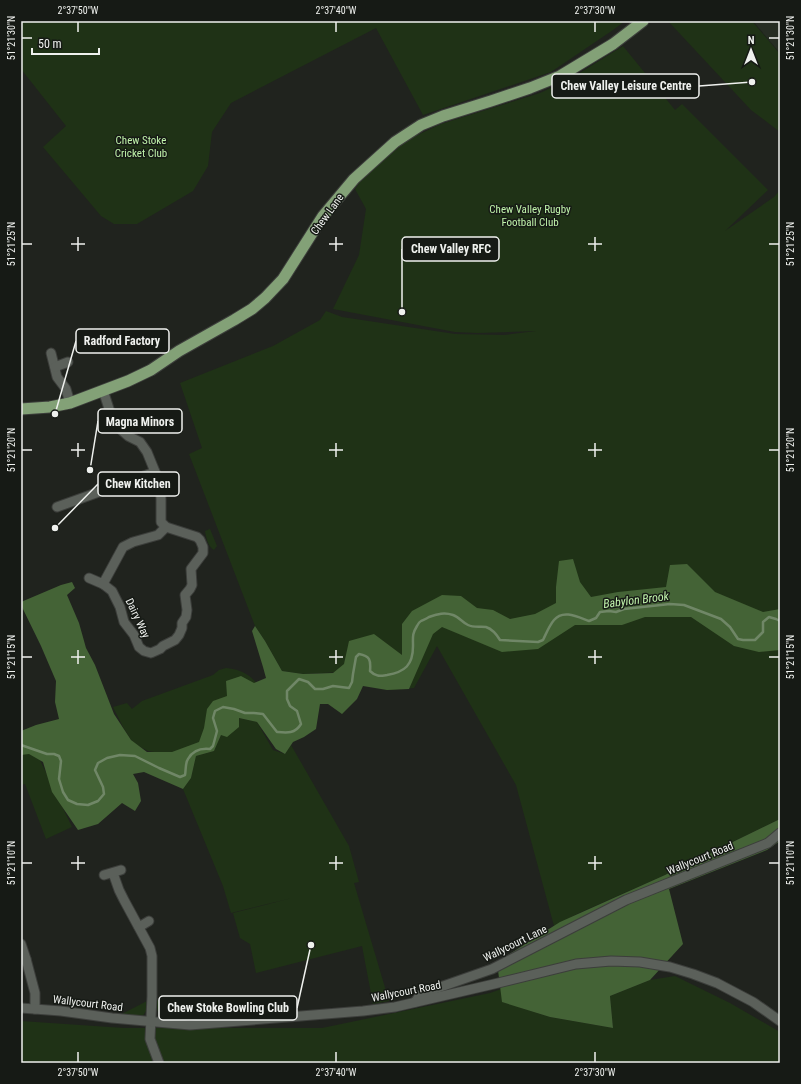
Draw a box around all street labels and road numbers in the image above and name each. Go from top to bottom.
street label: Chew Lane [308,191,347,237]
street label: Dairy Way [123,596,153,641]
street label: Wallycourt Road [665,839,735,878]
street label: Wallycourt Lane [481,922,549,964]
street label: Wallycourt Road [370,978,442,1005]
street label: Wallycourt Road [52,993,124,1014]

